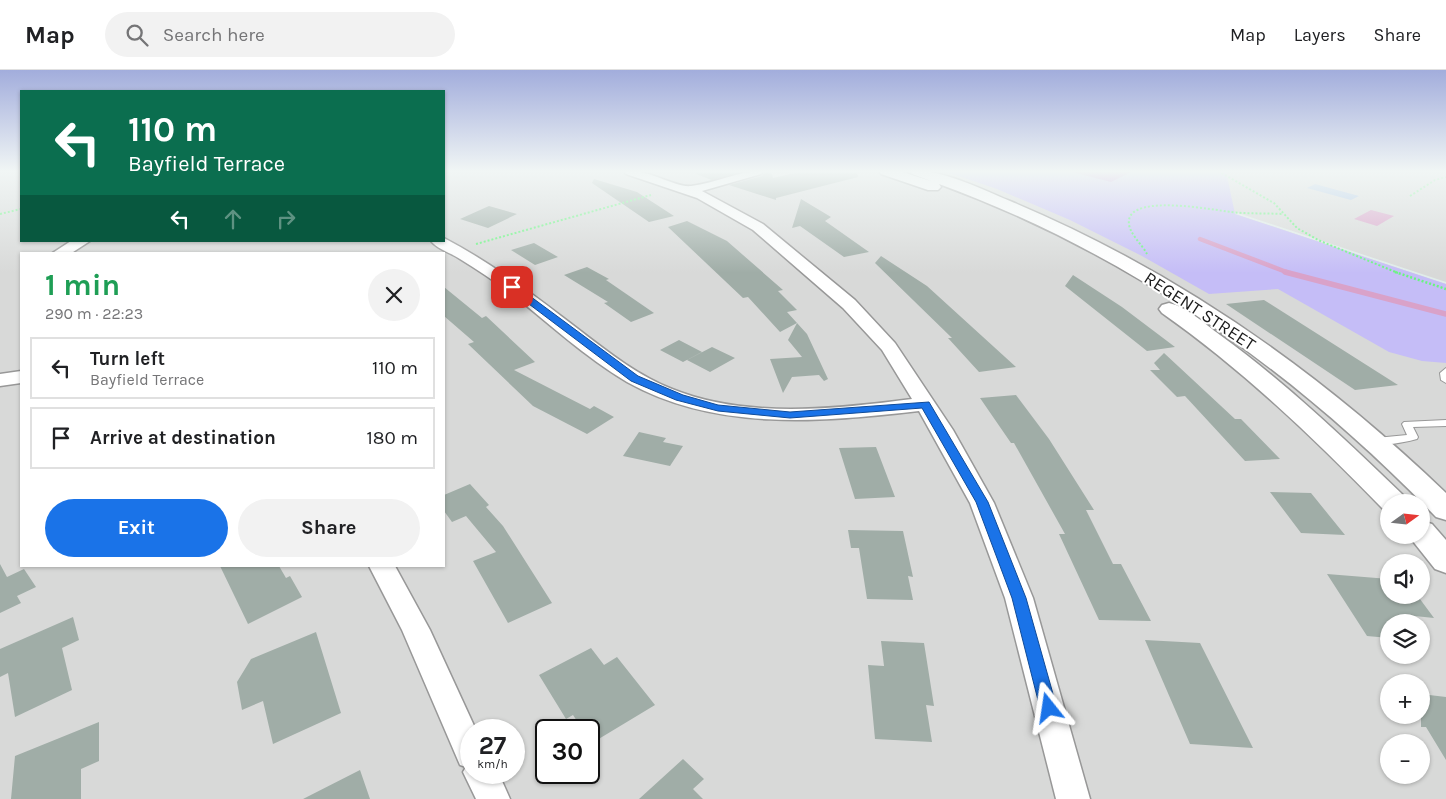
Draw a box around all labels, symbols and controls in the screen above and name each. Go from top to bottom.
search box [105,12,455,57]
text: Map [25,21,75,49]
icon: search [123,21,151,49]
text: Search here [163,24,265,46]
text: Map [1230,24,1266,46]
text: Layers [1294,24,1346,46]
text: Share [1374,24,1421,46]
text: 110 m [128,109,217,150]
icon: left [45,110,110,175]
text: Bayfield Terrace [128,151,285,177]
icon: left [166,205,194,233]
icon: ahead [219,205,247,233]
icon: right [272,205,300,233]
pin [491,266,533,308]
text: 1 min [45,267,120,303]
street label: REGENT STREET [1140,267,1260,355]
button: close [368,269,420,321]
icon: arrive [498,273,526,301]
text: 290 m · 22:23 [45,304,143,323]
text: Turn left [90,348,165,370]
icon: left [47,354,75,382]
text: 110 m [372,357,418,379]
text: Bayfield Terrace [90,370,204,389]
icon: arrive [47,424,75,452]
text: Arrive at destination [90,427,276,449]
text: 180 m [366,427,418,449]
north arrow [1380,494,1430,544]
map controls [1380,494,1430,784]
button: Exit [45,499,228,557]
button: Share [238,499,420,557]
button: sound [1380,554,1430,604]
button: layers [1380,614,1430,664]
button: + [1380,674,1430,724]
position arrow [1022,681,1074,733]
speed limit sign: 30 [535,719,600,784]
text: 27 [479,731,506,760]
button: − [1380,734,1430,784]
text: km/h [477,757,508,771]

